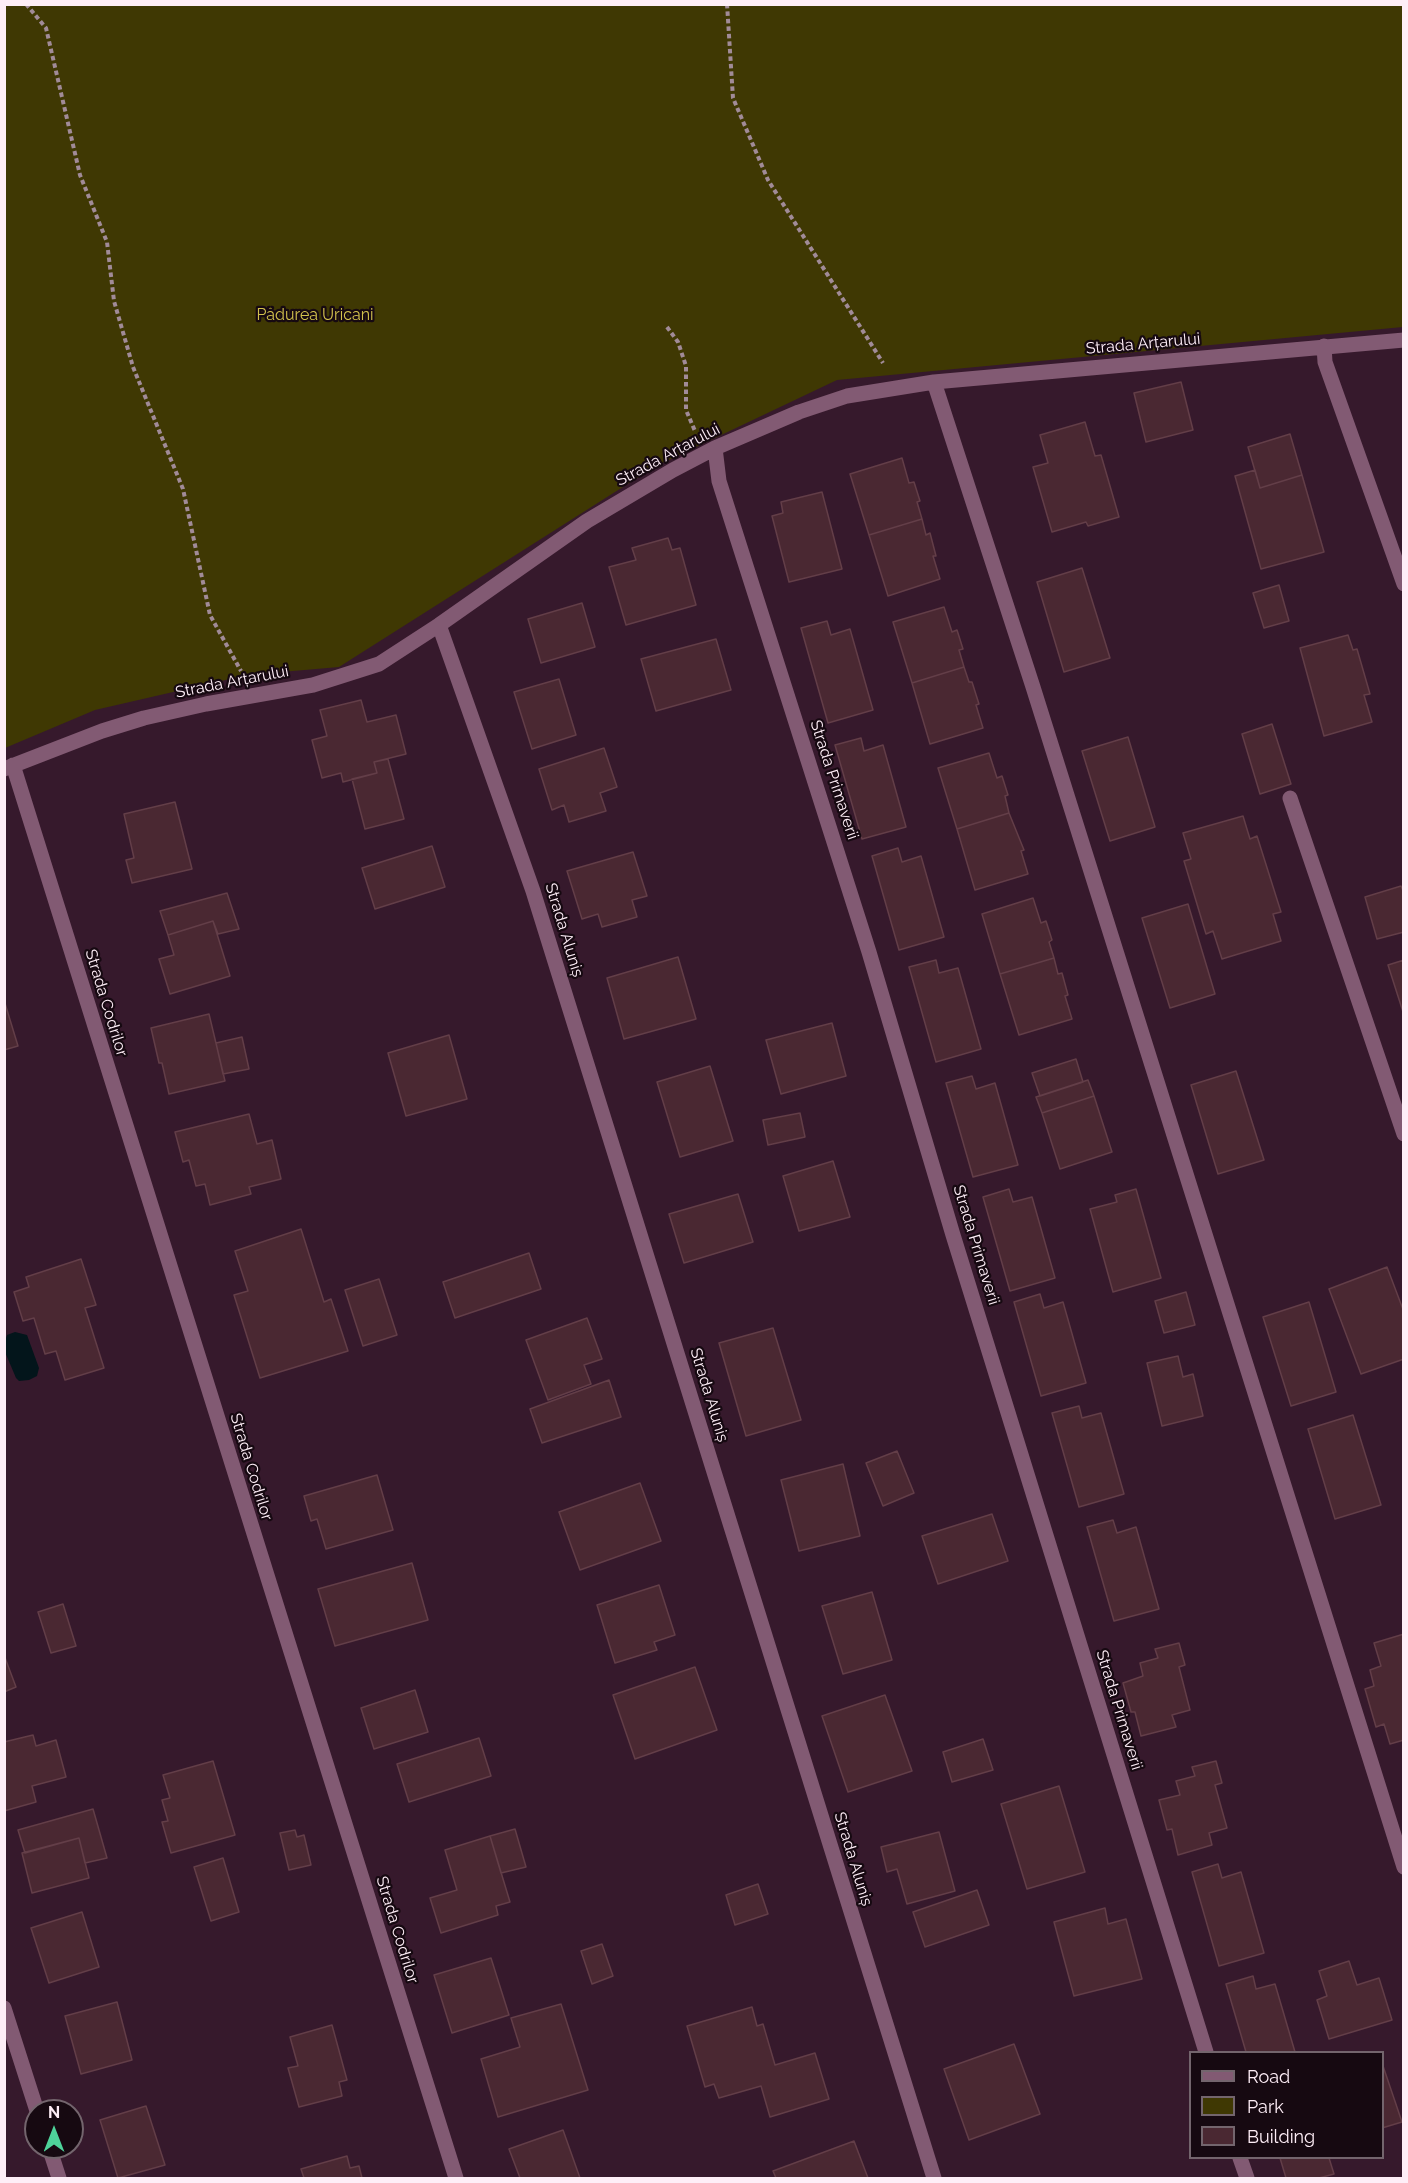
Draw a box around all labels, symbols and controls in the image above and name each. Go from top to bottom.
park label: Pădurea Uricani [256,305,374,325]
street label: Strada Arțarului [1085,329,1201,359]
street label: Strada Arțarului [613,420,723,490]
street label: Strada Arțarului [174,662,290,702]
street label: Strada Primaverii [806,718,862,842]
street label: Strada Aluniș [541,881,587,979]
street label: Strada Codrilor [81,947,131,1059]
street label: Strada Primaverii [949,1183,1003,1307]
street label: Strada Aluniș [686,1346,732,1444]
street label: Strada Codrilor [226,1411,276,1523]
street label: Strada Primaverii [1092,1648,1146,1772]
street label: Strada Aluniș [830,1810,876,1908]
street label: Strada Codrilor [372,1874,422,1986]
legend [1189,2051,1384,2159]
text: Road [1247,2066,1290,2087]
text: Park [1247,2096,1284,2117]
north arrow [24,2099,84,2159]
text: N [48,2103,60,2122]
text: Building [1247,2126,1315,2147]

